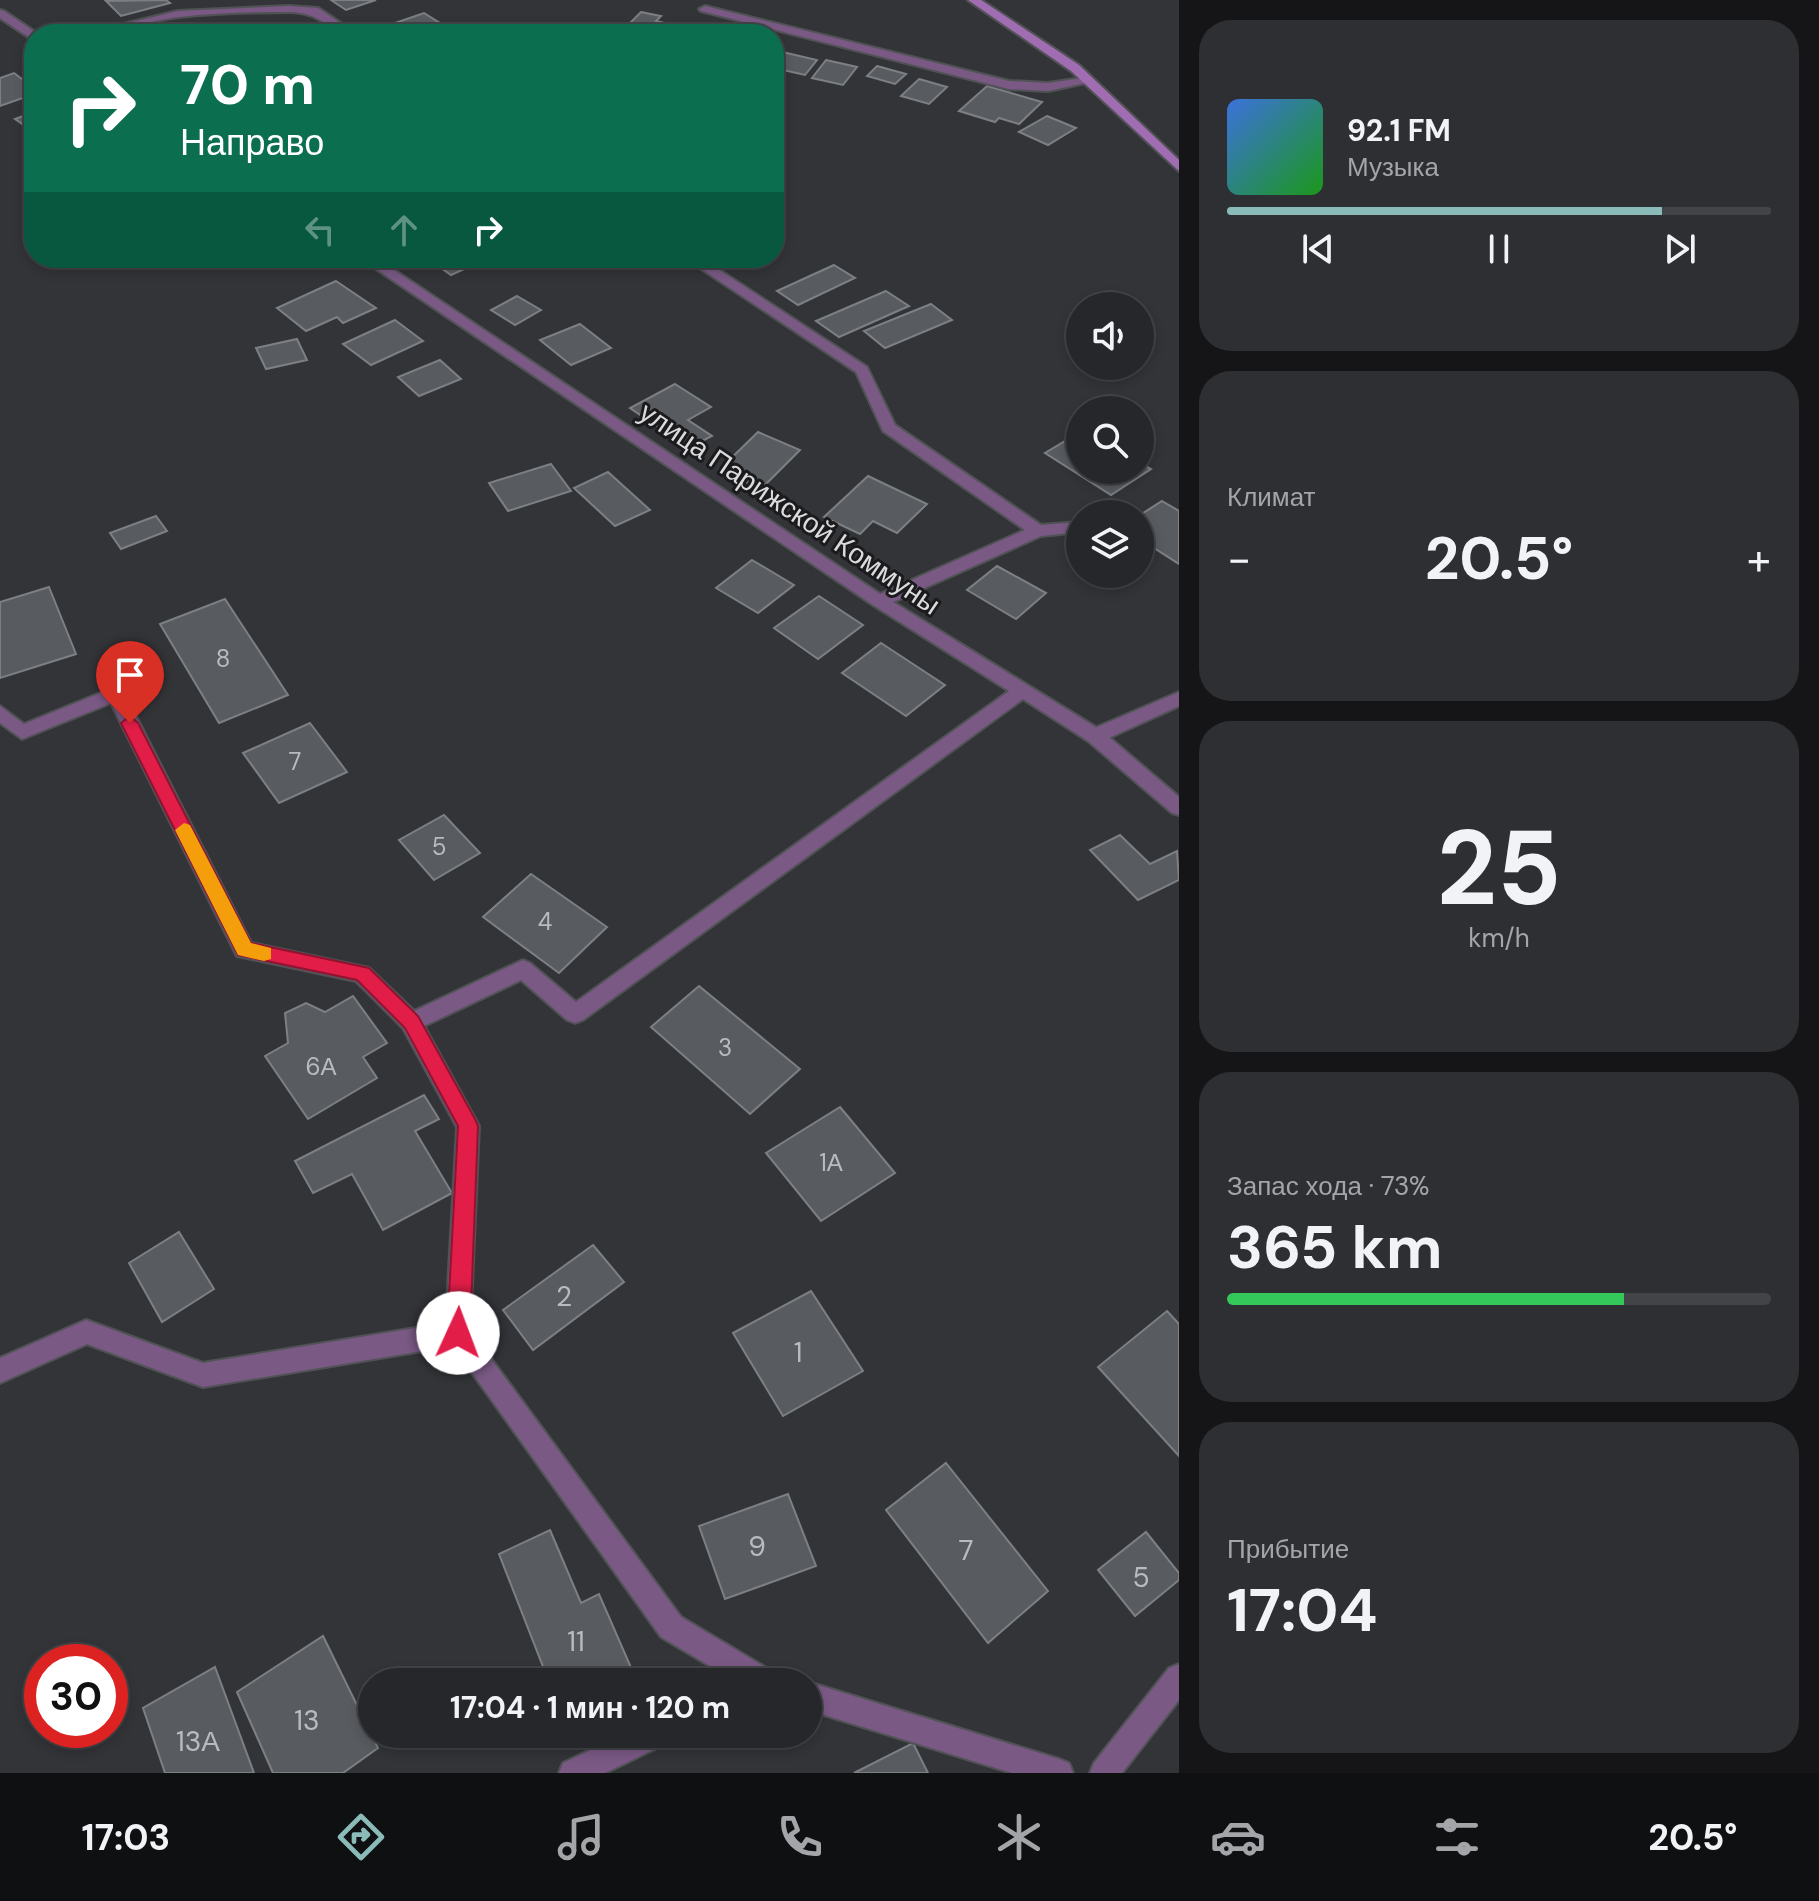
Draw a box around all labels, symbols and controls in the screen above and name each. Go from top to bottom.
text: 70 m [180,48,315,121]
icon: right [48,56,152,160]
text: 92.1 FM [1347,111,1451,150]
text: Направо [180,119,324,166]
text: Музыка [1347,150,1439,184]
icon: left [298,208,342,252]
icon: ahead [382,208,426,252]
icon: right [466,208,510,252]
icon: previous [1296,227,1340,271]
icon: pause [1477,227,1521,271]
icon: next [1658,227,1702,271]
map controls [1066,292,1154,588]
button: sound [1066,292,1154,380]
street label: улица Парижской Коммуны [632,394,947,623]
button: search [1066,396,1154,484]
text: Климат [1227,480,1316,514]
button: layers [1066,500,1154,588]
text: 20.5° [1425,519,1573,598]
text: − [1227,530,1251,588]
text: + [1747,530,1771,588]
pin [96,641,164,723]
house number: 8 [216,643,230,674]
icon: arrive [108,653,152,697]
house number: 7 [289,746,301,777]
text: 25 [1437,801,1561,936]
house number: 5 [432,831,446,862]
house number: 4 [538,906,552,937]
text: km/h [1468,921,1530,955]
house number: 3 [718,1032,732,1063]
house number: 6А [305,1051,337,1082]
house number: 1А [819,1147,843,1178]
text: Запас хода · 73% [1227,1169,1429,1203]
text: 365 km [1227,1208,1443,1287]
house number: 2 [556,1278,572,1315]
position arrow [416,1291,500,1375]
house number: 1 [794,1334,802,1371]
house number: 9 [748,1528,766,1565]
house number: 7 [959,1532,973,1569]
text: Прибытие [1227,1532,1349,1566]
house number: 5 [1132,1559,1150,1596]
text: 17:04 [1227,1571,1378,1650]
house number: 11 [567,1623,585,1660]
speed limit sign: 30 [24,1644,128,1748]
text: 17:04 · 1 мин · 120 m [450,1688,730,1727]
house number: 13 [294,1702,320,1739]
house number: 13А [176,1723,220,1760]
icon: directions [333,1809,389,1865]
icon: music [553,1809,609,1865]
icon: phone [772,1809,828,1865]
icon: climate [991,1809,1047,1865]
icon: car [1210,1809,1266,1865]
icon: filters [1429,1809,1485,1865]
text: 17:03 [82,1814,170,1861]
text: 20.5° [1648,1814,1737,1861]

